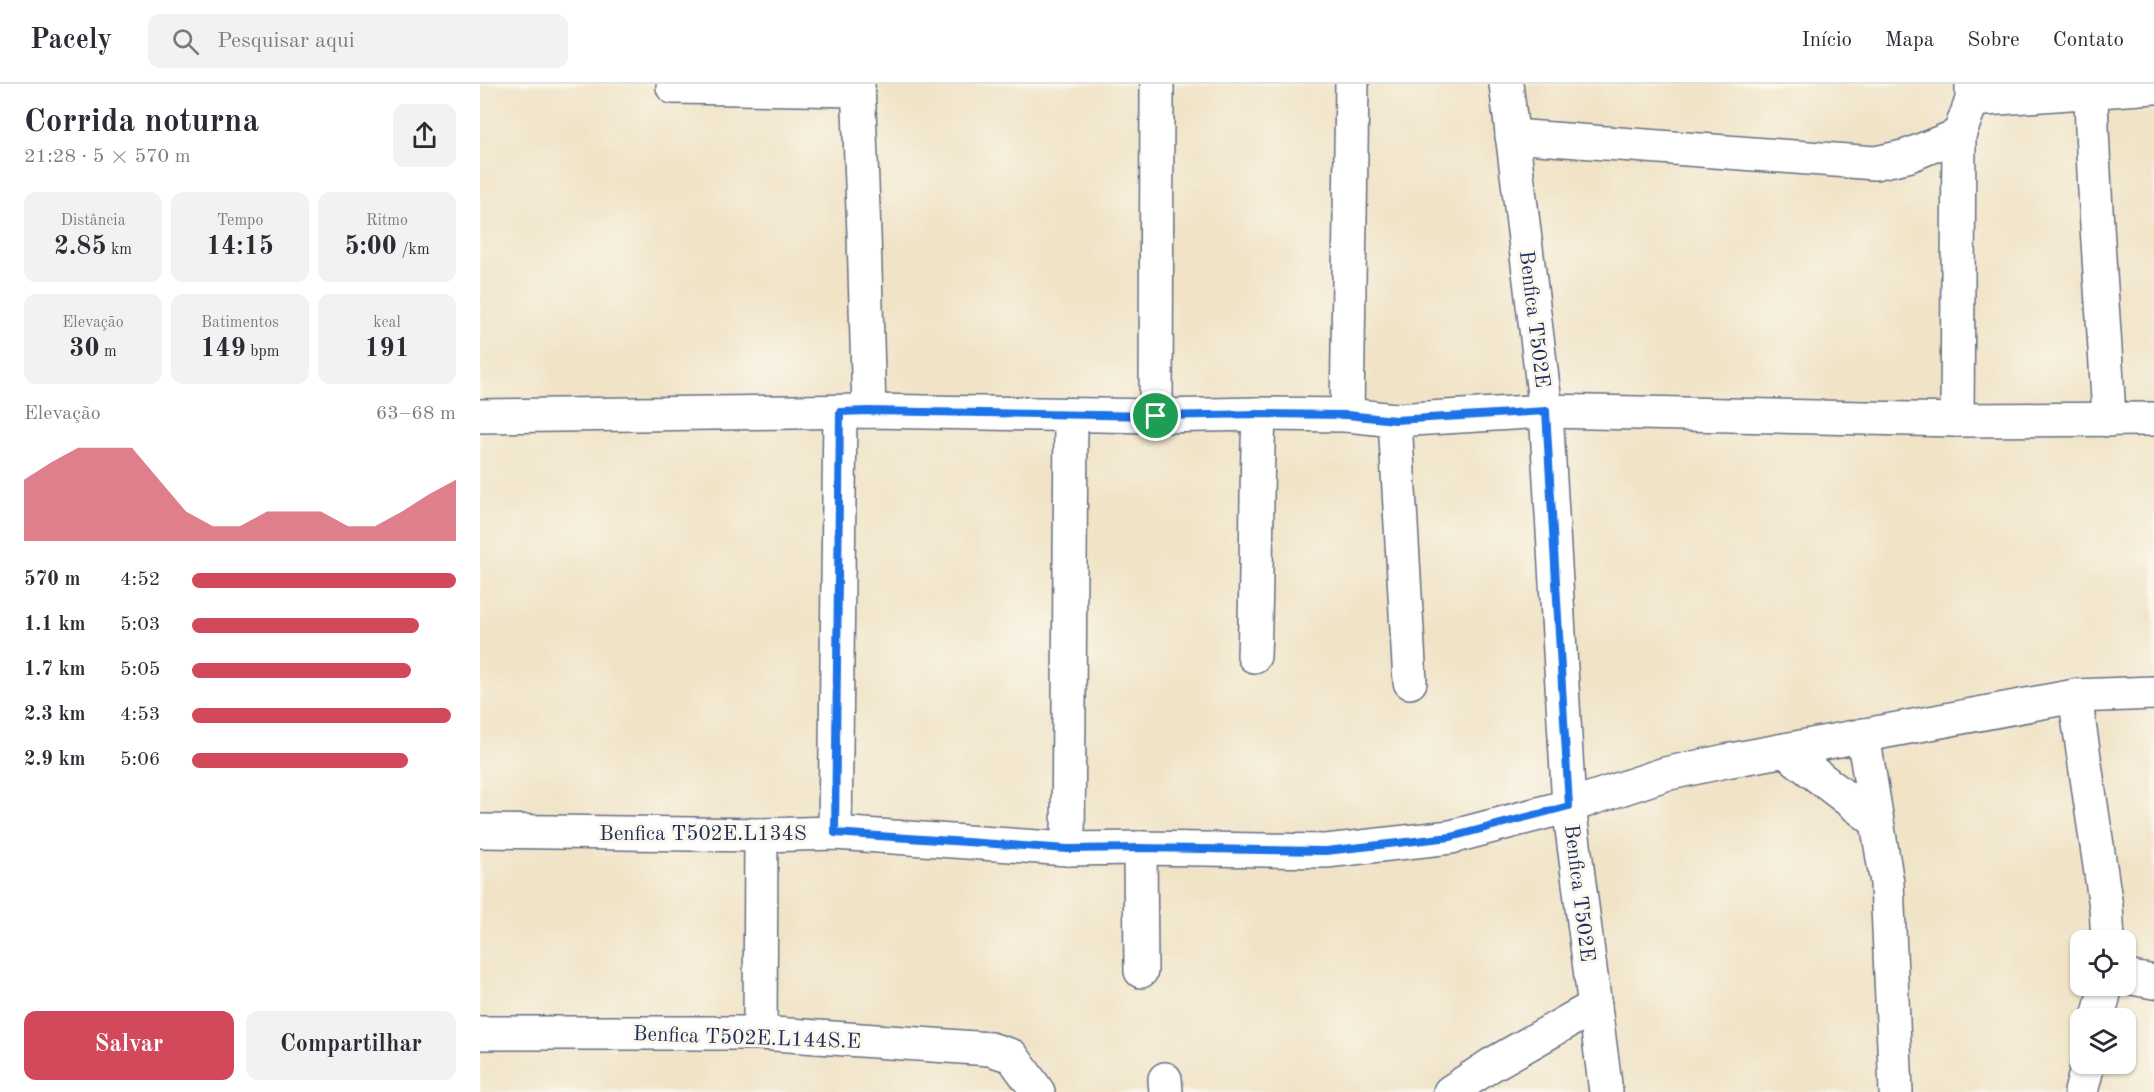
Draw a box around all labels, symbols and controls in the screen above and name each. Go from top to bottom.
search box [148,14,568,68]
icon: search [169,25,202,58]
text: Pacely [30,27,112,55]
text: Pesquisar aqui [217,30,355,52]
text: Início [1801,30,1852,51]
text: Mapa [1885,30,1934,51]
text: Sobre [1967,30,2020,51]
text: Contato [2053,30,2124,51]
button: share [393,104,456,167]
text: Corrida noturna [24,106,259,139]
text: 21:28 · 5 × 570 m [24,147,191,167]
text: Distância [60,213,126,229]
text: Tempo [217,213,263,229]
text: Ritmo [366,213,408,229]
text: 2.85 [54,234,107,260]
text: 14:15 [206,234,274,260]
text: 5:00 [344,234,397,260]
text: km [107,242,132,258]
text: /km [397,242,430,258]
street label: Benfica T502E [1515,249,1552,389]
text: Elevação [62,315,124,331]
text: Batimentos [201,315,279,331]
text: kcal [373,315,401,331]
text: 30 [69,336,99,362]
text: 149 [201,336,246,362]
text: 191 [364,336,410,362]
text: m [99,344,117,360]
text: bpm [246,344,279,360]
pin [1130,390,1181,441]
icon: arrive [1139,399,1172,432]
text: Elevação [24,404,101,424]
text: 63–68 m [376,404,456,424]
text: 570 m [24,570,80,590]
text: 4:52 [120,570,160,590]
text: 1.1 km [24,615,86,635]
text: 5:03 [120,615,160,635]
text: 1.7 km [24,660,86,680]
text: 5:05 [120,660,160,680]
text: 2.3 km [24,705,86,725]
text: 4:53 [120,705,160,725]
text: 2.9 km [24,750,86,770]
text: 5:06 [120,750,160,770]
street label: Benfica T502E [1560,823,1597,963]
street label: Benfica T502E.L134S [599,824,807,845]
map controls [2070,930,2136,1074]
button: locate [2070,930,2136,996]
button: layers [2070,1008,2136,1074]
button: Salvar [24,1011,234,1080]
button: Compartilhar [246,1011,456,1080]
street label: Benfica T502E.L144S.E [633,1024,861,1053]

